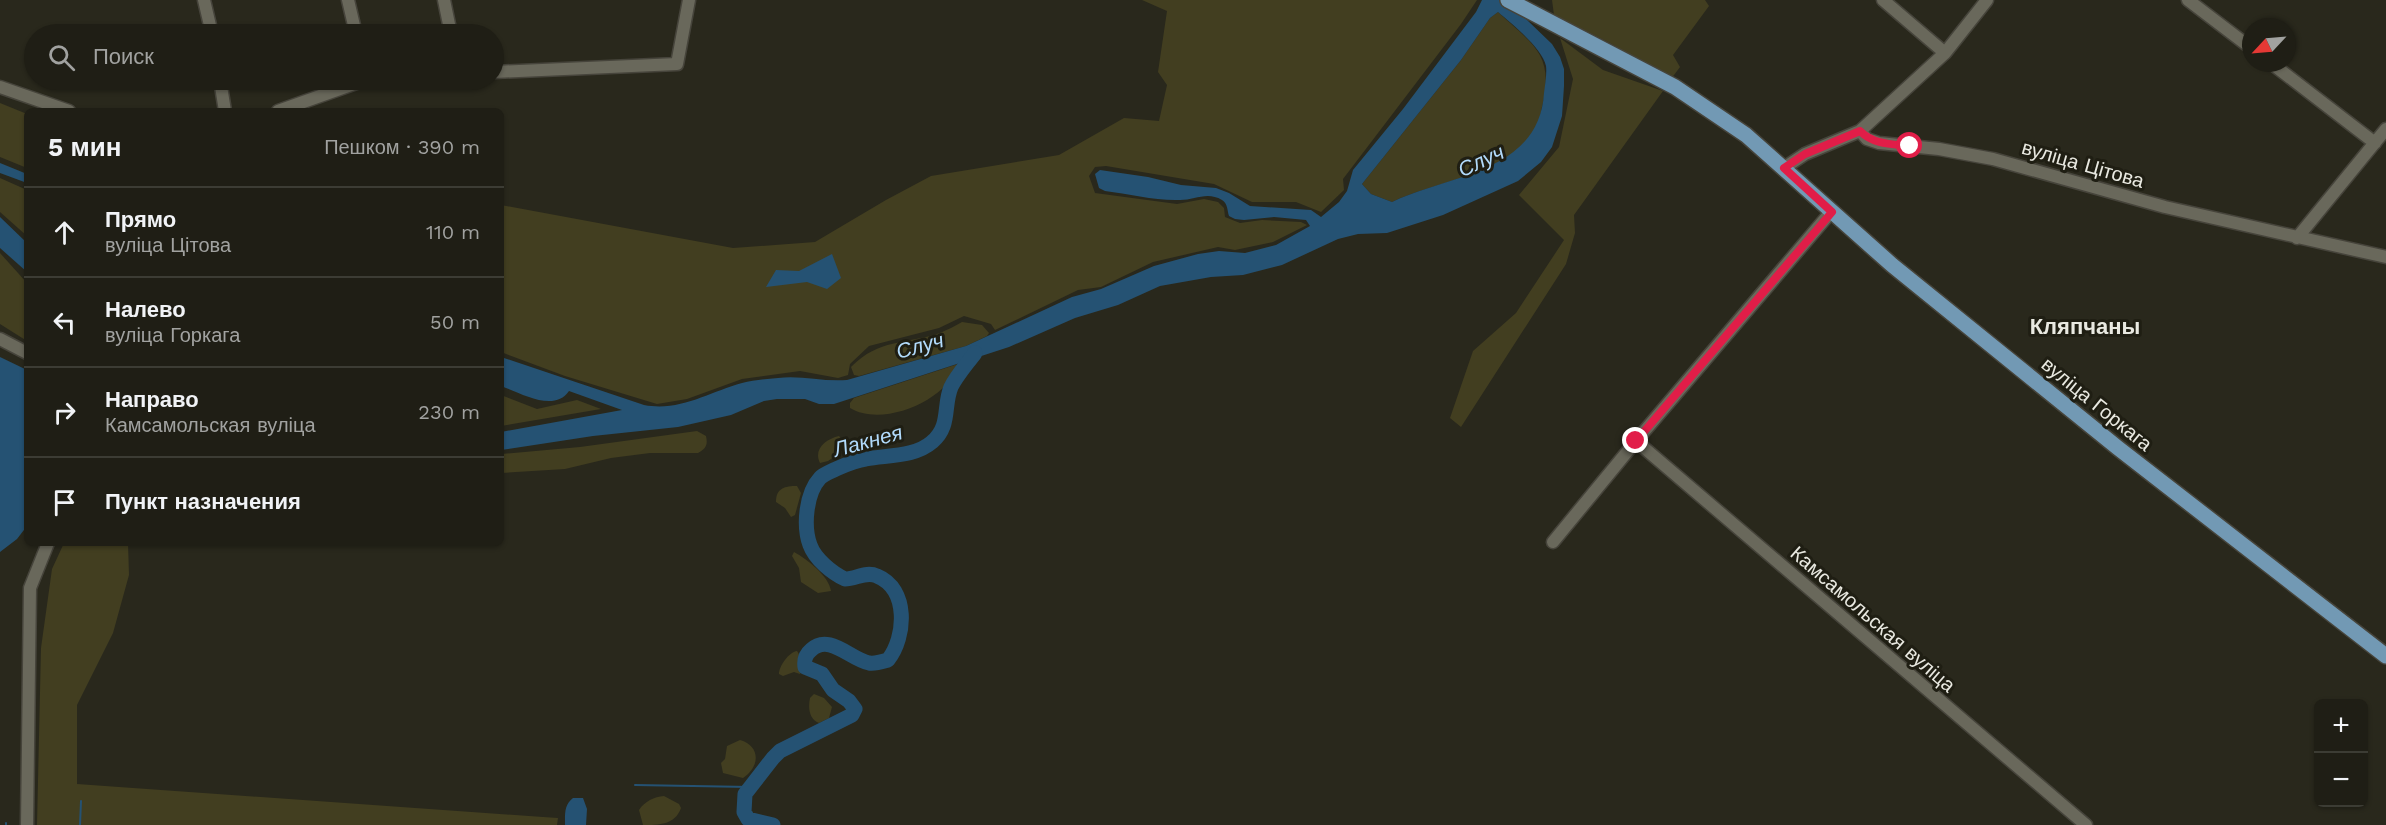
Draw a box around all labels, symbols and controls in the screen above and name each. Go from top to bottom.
north arrow [2242,18,2296,72]
search box [24,24,504,90]
icon: search [45,41,78,74]
text: Поиск [93,44,154,69]
text: 5 мин [48,132,122,162]
route start [1896,132,1922,158]
text: Пешком · 390 m [324,135,480,159]
street label: вуліца Цітова [2019,135,2148,193]
water label: Случ [1454,139,1508,182]
text: Прямо [105,207,176,232]
icon: ahead [48,216,81,249]
text: 110 m [426,220,480,244]
text: вуліца Цітова [105,233,231,257]
text: Налево [105,297,186,322]
icon: left [48,306,81,339]
text: 50 m [430,310,480,334]
district label: Кляпчаны [2030,314,2140,339]
text: вуліца Горкага [105,323,240,347]
water label: Случ [893,327,946,364]
street label: вуліца Горкага [2037,352,2158,456]
text: Направо [105,387,199,412]
icon: right [48,396,81,429]
text: 230 m [418,400,480,424]
text: Камсамольская вуліца [105,413,316,437]
water label: Лакнея [829,419,905,462]
route end [1622,427,1648,453]
icon: arrive [48,486,81,519]
text: Пункт назначения [105,489,301,514]
street label: Камсамольская вуліца [1786,541,1961,698]
map controls [2314,699,2368,807]
button: + [2314,699,2368,753]
button: − [2314,753,2368,807]

